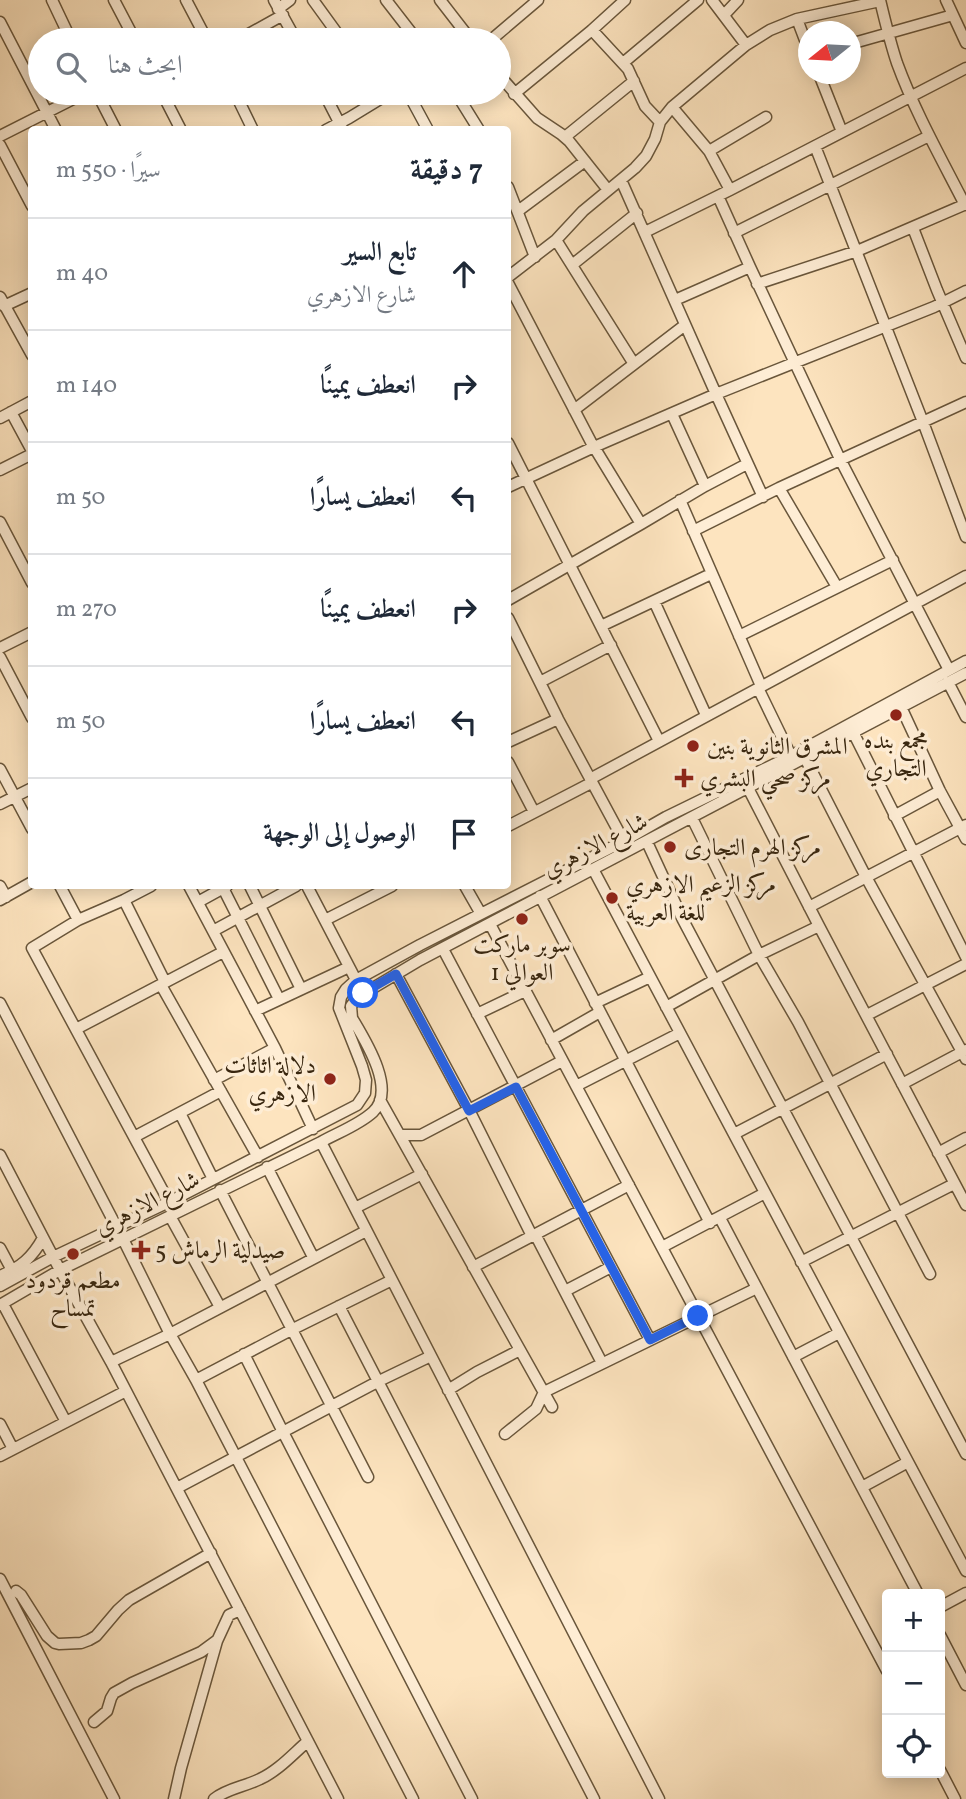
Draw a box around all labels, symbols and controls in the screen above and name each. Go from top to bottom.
north arrow [798,21,861,84]
search box [28,28,511,105]
icon: search [52,48,90,86]
text: ابحث هنا [108,48,183,84]
text: 7 دقيقة [410,150,483,192]
text: سيرًا · 550 m [56,155,161,187]
text: تابع السير [343,235,416,271]
icon: ahead [445,255,483,293]
text: 40 m [56,258,108,290]
text: شارع الازهري [307,280,416,312]
icon: right [445,367,483,405]
text: انعطف يمينًا [320,368,416,404]
text: 140 m [56,370,117,402]
icon: left [445,479,483,517]
text: انعطف يسارًا [310,480,416,516]
text: 50 m [56,482,105,514]
icon: right [445,591,483,629]
text: انعطف يمينًا [320,592,416,628]
text: 270 m [56,594,117,626]
icon: left [445,703,483,741]
text: انعطف يسارًا [310,704,416,740]
text: 50 m [56,706,105,738]
marker: مجمع بنده التجاري [888,707,904,723]
place label: مجمع بنده التجاري [864,725,928,787]
place label: المشرق الثانوية بنين [707,731,848,765]
marker: المشرق الثانوية بنين [685,738,701,754]
place label: مركز صحي البشري [700,763,831,801]
marker: مركز صحي البشري [674,768,694,788]
street label: شارع الازهري [537,806,655,889]
icon: arrive [445,815,483,853]
text: الوصول إلى الوجهة [263,816,416,852]
place label: مركز الهرم التجارى [684,832,821,868]
marker: مركز الهرم التجارى [662,839,678,855]
place label: مركز الزعيم الازهري للغة العربية [626,869,776,931]
marker: مركز الزعيم الازهري للغة العربية [604,890,620,906]
marker: سوبر ماركت العوالي 1 [514,911,530,927]
place label: سوبر ماركت العوالي 1 [473,929,571,991]
route start [347,977,378,1008]
place label: دلالة اثاثات الازهري [224,1050,316,1112]
marker: دلالة اثاثات الازهري [322,1071,338,1087]
street label: شارع الازهري [89,1164,207,1247]
place label: صيدلية الرماش 5 [155,1235,285,1269]
marker: صيدلية الرماش 5 [133,1242,149,1258]
marker: مطعم قردود تمساح [65,1246,81,1262]
place label: مطعم قردود تمساح [25,1265,121,1329]
route end [682,1300,713,1331]
map controls [882,1589,945,1778]
button: + [882,1589,945,1652]
button: − [882,1652,945,1715]
button: locate [882,1715,945,1778]

